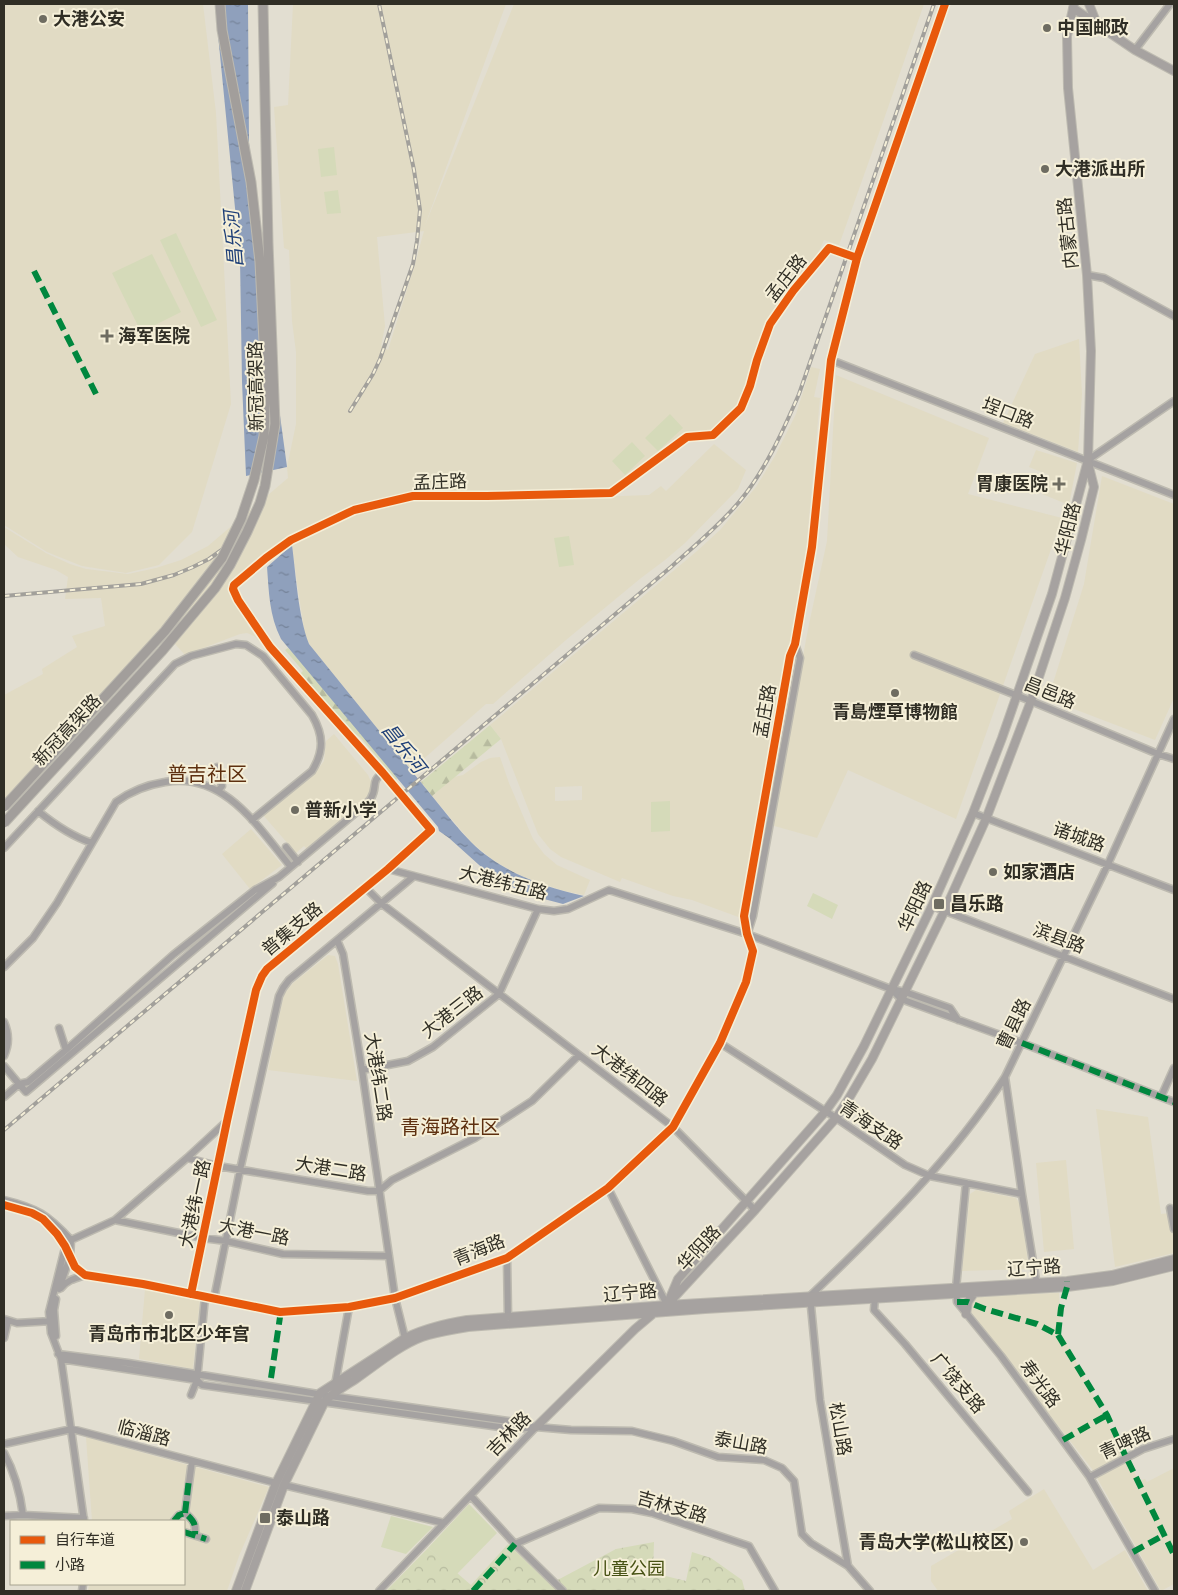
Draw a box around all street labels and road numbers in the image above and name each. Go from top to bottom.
street label: 内蒙古路 [1052,196,1083,270]
street label: 孟庄路 [760,249,811,306]
street label: 新冠高架路 [243,341,268,431]
street label: 埕口路 [979,392,1038,433]
street label: 孟庄路 [413,469,467,494]
street label: 华阳路 [1050,500,1085,558]
street label: 昌邑路 [1021,672,1080,713]
street label: 孟庄路 [748,682,781,739]
street label: 新冠高架路 [28,689,106,770]
street label: 诸城路 [1050,816,1108,857]
street label: 大港纬五路 [457,860,550,905]
street label: 华阳路 [893,876,936,935]
street label: 普集支路 [257,897,327,961]
street label: 滨县路 [1030,917,1089,958]
street label: 大港三路 [416,980,487,1043]
street label: 曹县路 [991,994,1036,1053]
street label: 大港纬二路 [360,1031,397,1123]
street label: 大港纬四路 [588,1038,673,1111]
street label: 青海支路 [835,1095,908,1154]
street label: 大港二路 [294,1152,368,1185]
street label: 大港纬一路 [174,1157,215,1250]
street label: 大港一路 [217,1213,292,1250]
street label: 华阳路 [672,1220,725,1275]
street label: 青海路 [449,1229,508,1270]
street label: 辽宁路 [1006,1254,1062,1281]
street label: 辽宁路 [602,1279,658,1306]
street label: 广饶支路 [926,1348,990,1418]
street label: 寿光路 [1015,1355,1066,1412]
street label: 松山路 [824,1400,857,1457]
street label: 吉林路 [482,1406,536,1461]
street label: 临淄路 [115,1414,173,1451]
street label: 青啤路 [1095,1421,1154,1464]
street label: 泰山路 [713,1426,770,1459]
street label: 吉林支路 [634,1486,710,1527]

